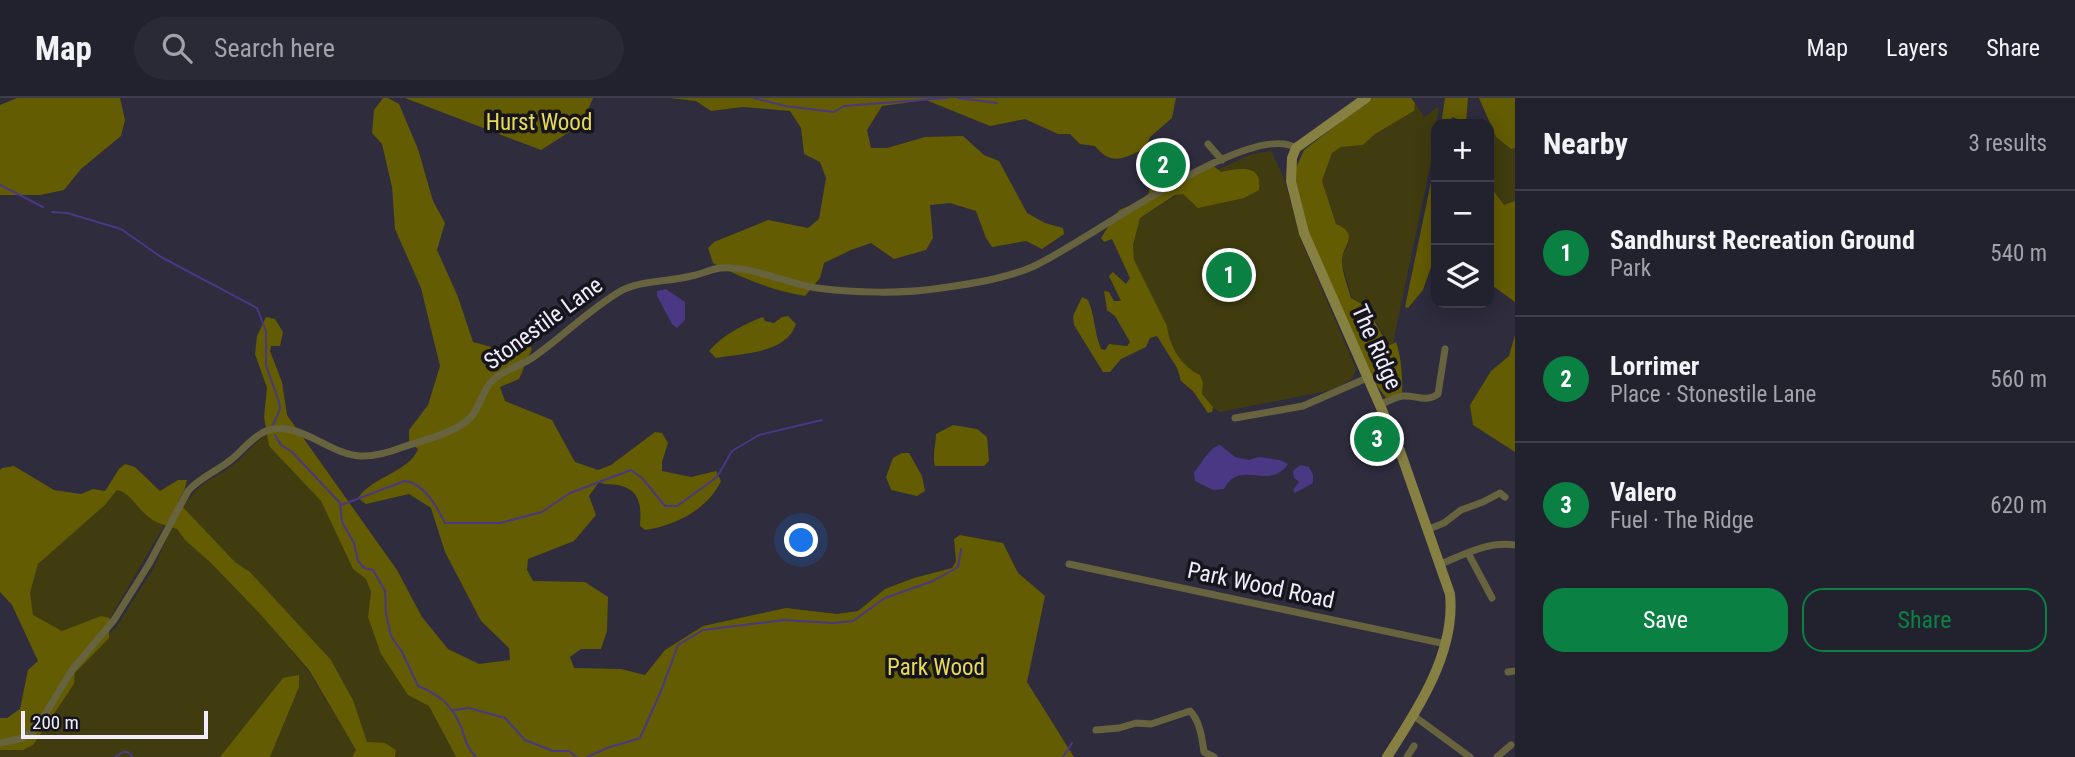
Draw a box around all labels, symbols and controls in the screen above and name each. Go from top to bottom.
search box [134,17,624,80]
text: Map [35,29,92,68]
icon: search [158,29,196,67]
text: Search here [214,33,335,63]
text: Map [1807,34,1848,62]
text: Layers [1886,34,1948,62]
text: Share [1986,34,2040,62]
park label: Hurst Wood [486,109,592,136]
map controls [1431,119,1494,308]
button: + [1431,119,1494,182]
text: Nearby [1543,126,1628,161]
text: 3 results [1969,130,2047,157]
pin: 2 [1140,139,1186,191]
button: − [1431,182,1494,245]
text: Sandhurst Recreation Ground [1610,225,1915,255]
text: 1 [1560,240,1572,267]
text: 540 m [1990,240,2047,267]
button: layers [1431,245,1494,308]
pin: 1 [1206,249,1252,301]
text: Park [1610,255,1651,282]
street label: Stonestile Lane [479,271,608,375]
street label: The Ridge [1346,301,1407,394]
text: Lorrimer [1610,351,1699,381]
text: 2 [1560,366,1572,393]
text: 560 m [1990,366,2047,393]
text: Place · Stonestile Lane [1610,381,1816,408]
pin: 3 [1354,413,1400,465]
text: Valero [1610,477,1677,507]
text: 3 [1560,492,1572,519]
text: 620 m [1990,492,2047,519]
text: Fuel · The Ridge [1610,507,1754,534]
your location [784,523,818,557]
street label: Park Wood Road [1185,557,1337,614]
button: Save [1543,588,1788,652]
button: Share [1802,588,2047,652]
park label: Park Wood [887,654,985,681]
scale bar [21,708,208,740]
text: 200 m [32,711,79,734]

